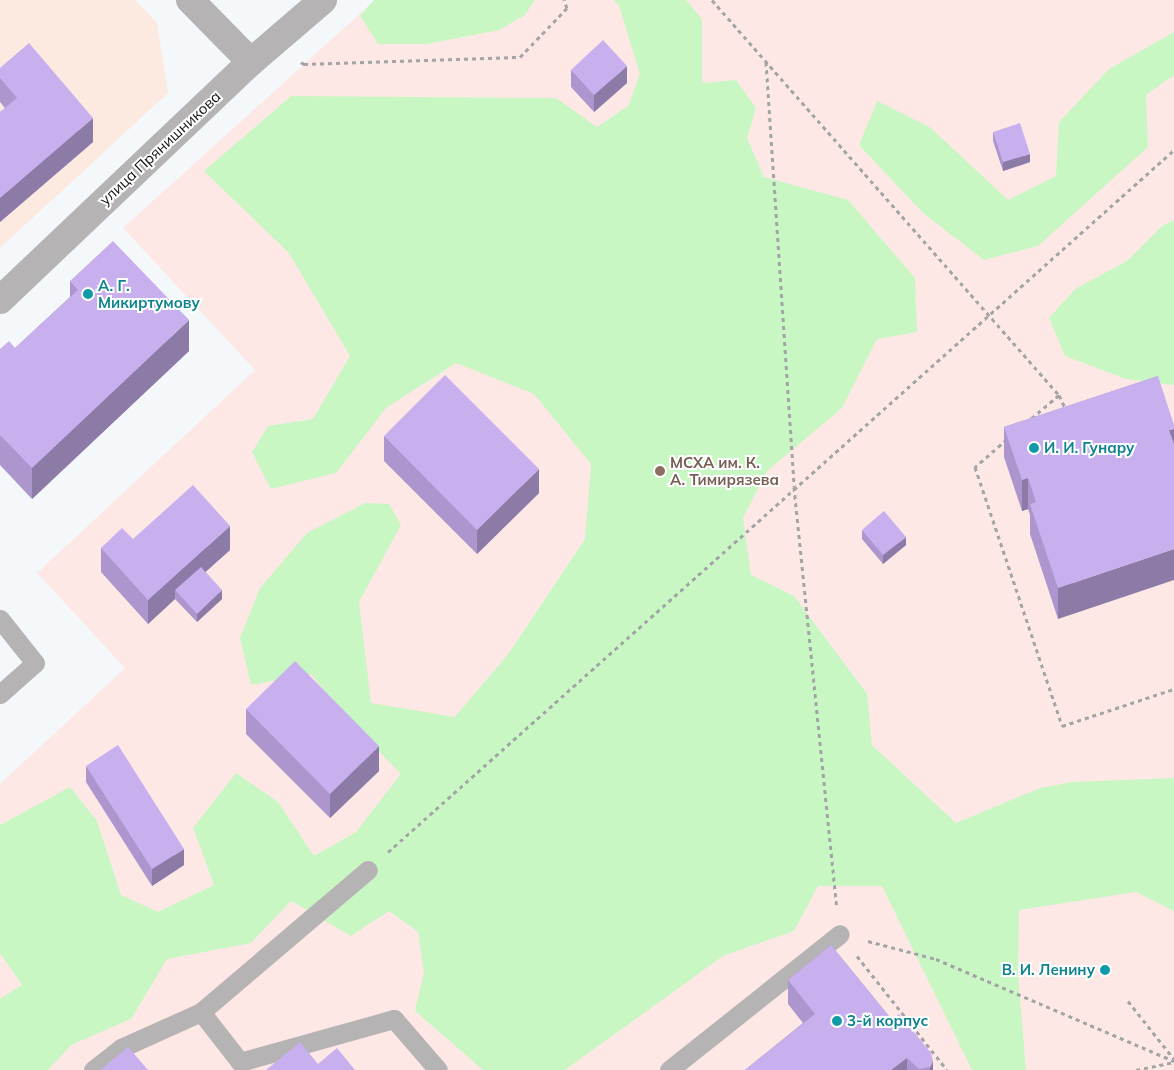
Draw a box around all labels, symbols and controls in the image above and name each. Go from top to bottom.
street label: улица Прянишникова [96,87,224,209]
place label: А. Г. Микиртумову [98,276,200,311]
marker: А. Г. Микиртумову [82,288,94,300]
place label: И. И. Гунару [1044,439,1134,457]
marker: И. И. Гунару [1028,442,1040,454]
place label: МСХА им. К. А. Тимирязева [670,453,779,488]
marker: МСХА им. К. А. Тимирязева [654,465,666,477]
place label: В. И. Ленину [1002,961,1095,979]
marker: В. И. Ленину [1099,964,1111,976]
place label: 3-й корпус [847,1012,928,1030]
marker: 3-й корпус [831,1015,843,1027]

